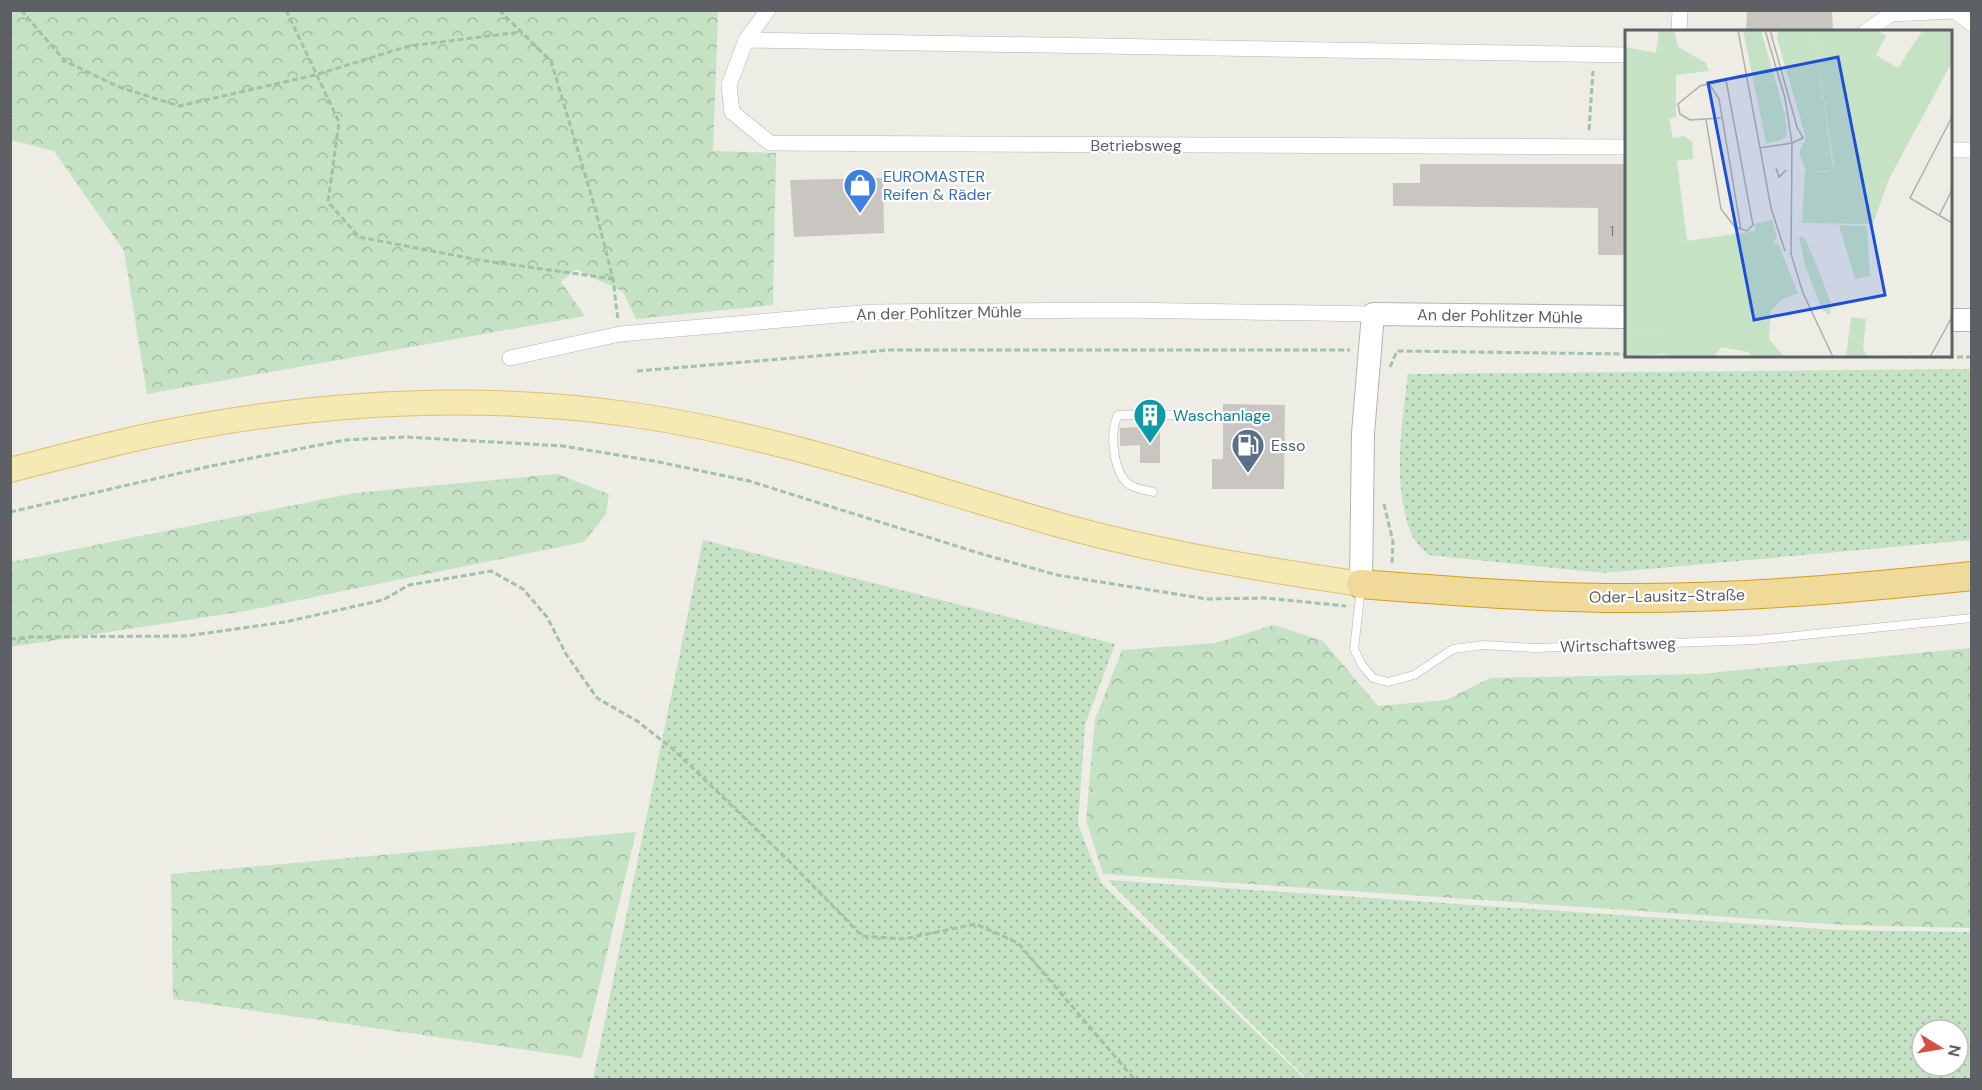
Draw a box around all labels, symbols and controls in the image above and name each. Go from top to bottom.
inset map [1625,30,1952,357]
street label: Betriebsweg [1090,135,1182,156]
place label: EUROMASTER Reifen & Räder [883,166,992,205]
shop icon: EUROMASTER Reifen & Räder [842,167,878,214]
house number: 1 [1610,222,1614,240]
street label: An der Pohlitzer Mühle [856,301,1022,325]
street label: An der Pohlitzer Mühle [1417,304,1583,328]
building icon: Waschanlage [1132,397,1168,444]
place label: Waschanlage [1173,405,1271,426]
fuel station icon: Esso [1230,427,1266,474]
place label: Esso [1271,435,1306,456]
street label: Oder-Lausitz-Straße [1589,584,1745,608]
street label: Wirtschaftsweg [1560,632,1676,658]
north arrow [1910,1018,1970,1078]
text: N [1943,1043,1966,1058]

